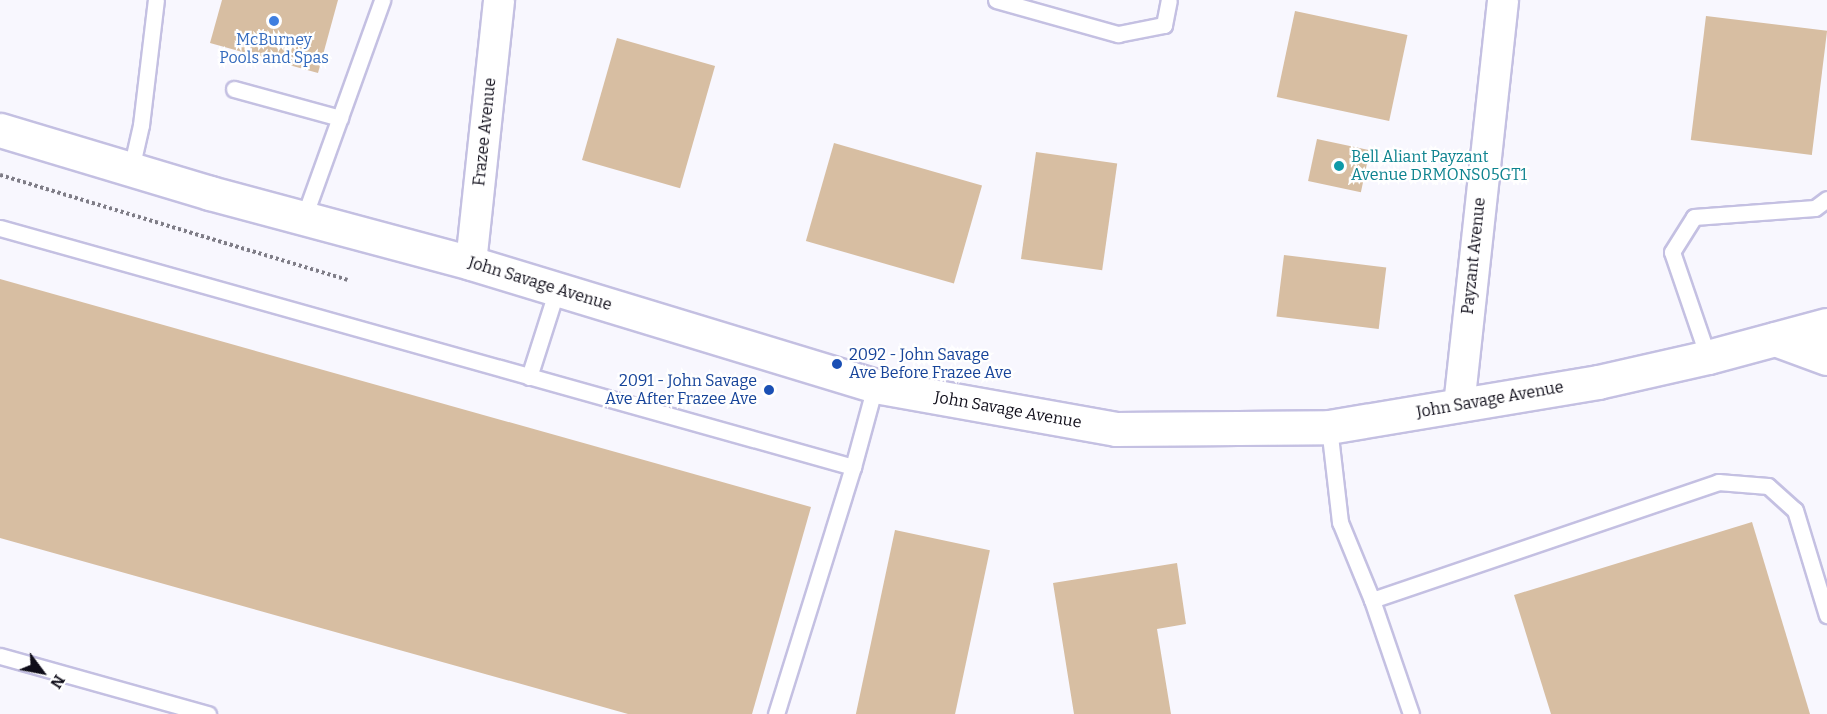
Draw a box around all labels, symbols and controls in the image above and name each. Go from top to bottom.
marker: McBurney Pools and Spas [267,14,281,28]
place label: McBurney Pools and Spas [219,30,329,68]
street label: Frazee Avenue [470,77,500,187]
place label: Bell Aliant Payzant Avenue DRMONS05GT1 [1351,147,1527,185]
marker: Bell Aliant Payzant Avenue DRMONS05GT1 [1332,159,1346,173]
street label: Payzant Avenue [1458,197,1490,315]
street label: John Savage Avenue [466,253,614,315]
place label: 2092 - John Savage Ave Before Frazee Ave [849,345,1012,383]
marker: 2092 - John Savage Ave Before Frazee Ave [830,357,844,371]
place label: 2091 - John Savage Ave After Frazee Ave [605,371,757,409]
street label: John Savage Avenue [1415,378,1565,422]
marker: 2091 - John Savage Ave After Frazee Ave [762,383,776,397]
street label: John Savage Avenue [933,388,1083,432]
north arrow [12,642,72,702]
text: N [46,672,69,692]

